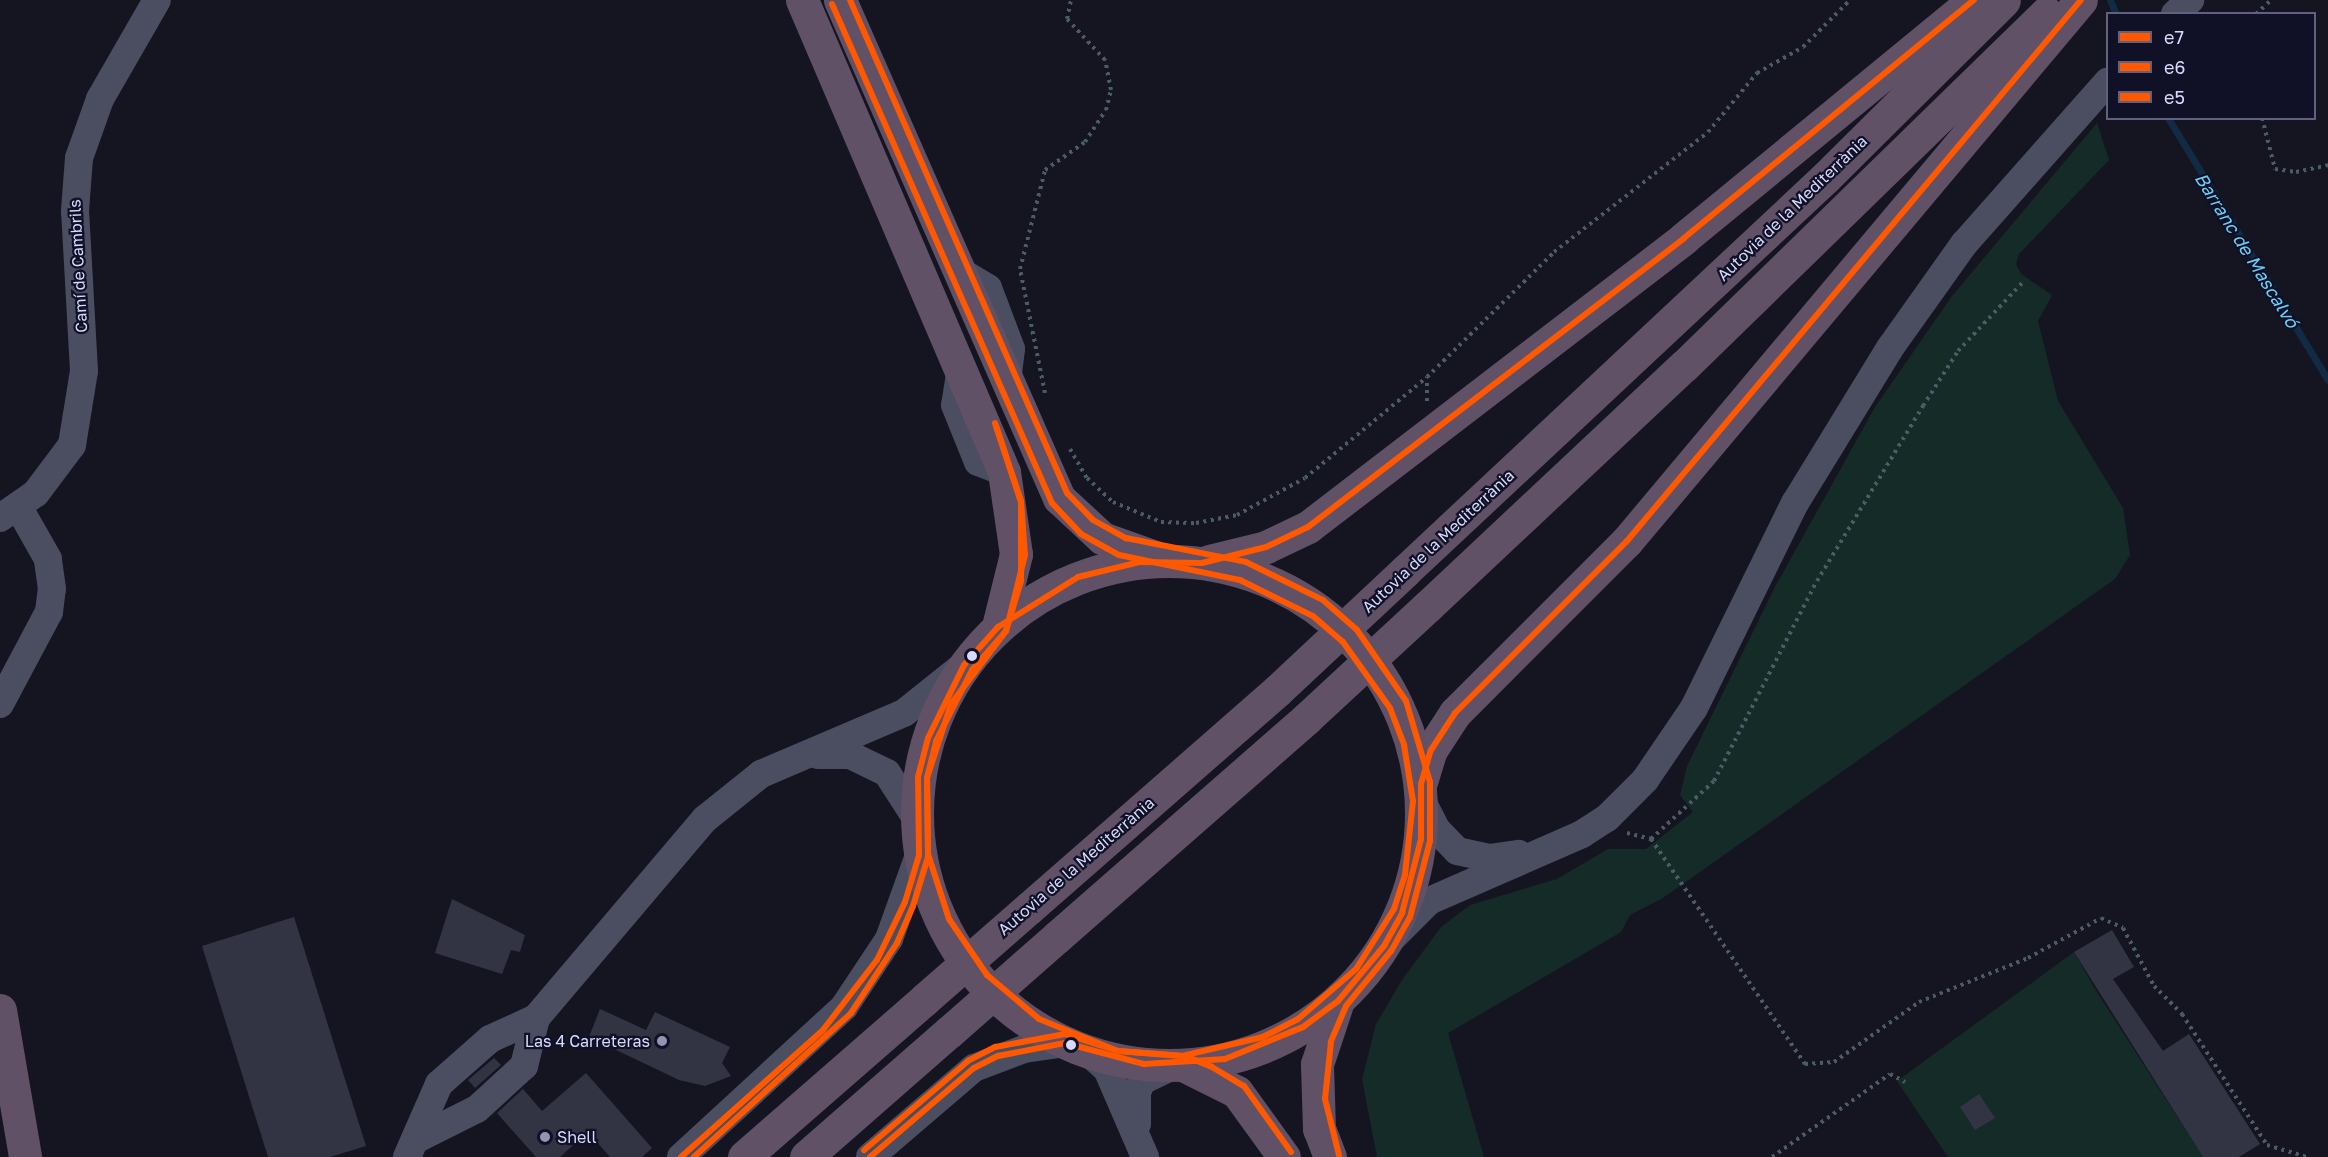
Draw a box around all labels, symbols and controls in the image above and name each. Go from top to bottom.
legend [2106,12,2316,120]
text: e7 [2164,26,2184,48]
text: e6 [2164,56,2185,78]
text: e5 [2164,86,2185,108]
street label: Autovia de la Mediterrània [1713,131,1871,285]
water label: Barranc de Mascalvó [2190,168,2304,332]
street label: Camí de Cambrils [65,199,91,333]
street label: Autovia de la Mediterrània [1358,466,1518,616]
unlabelled marker [966,650,978,662]
street label: Autovia de la Mediterrània [994,793,1158,939]
place label: Las 4 Carreteras [525,1031,650,1051]
marker: Las 4 Carreteras [655,1034,669,1048]
unlabelled marker [1065,1039,1077,1051]
place label: Shell [557,1127,597,1147]
marker: Shell [538,1130,552,1144]

